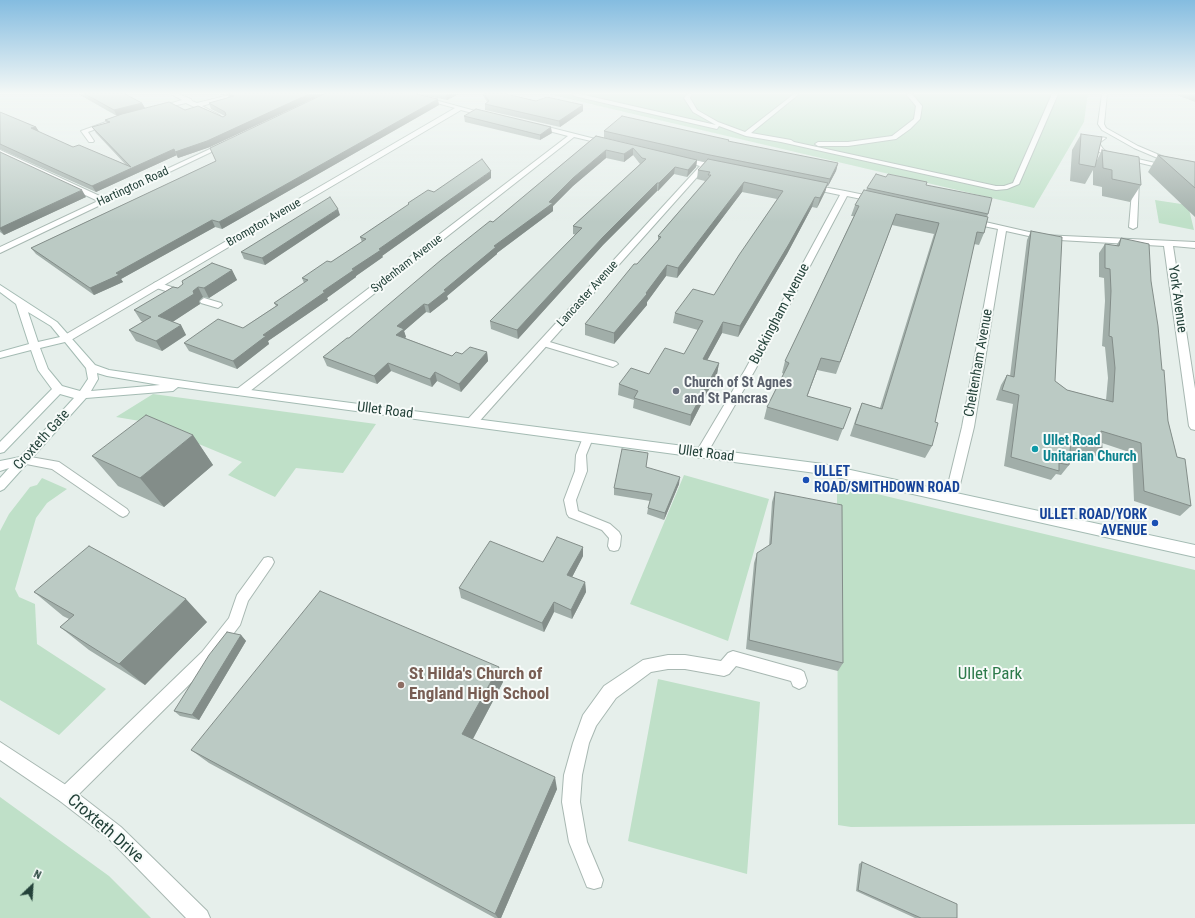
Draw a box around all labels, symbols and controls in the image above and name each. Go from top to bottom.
street label: Hartington Road [95,164,171,210]
street label: Brompton Avenue [224,196,304,250]
street label: Sydenham Avenue [369,232,445,296]
street label: Lancaster Avenue [554,258,622,330]
street label: Buckingham Avenue [746,261,814,367]
street label: York Avenue [1164,264,1190,334]
street label: Cheltenham Avenue [961,308,997,418]
place label: Church of St Agnes and St Pancras [684,375,792,408]
marker: Church of St Agnes and St Pancras [671,386,681,396]
street label: Ullet Road [356,399,414,423]
street label: Croxteth Gate [10,406,74,474]
place label: Ullet Road Unitarian Church [1043,433,1137,466]
street label: Ullet Road [677,442,735,466]
marker: Ullet Road Unitarian Church [1030,444,1040,454]
place label: ULLET ROAD/SMITHDOWN ROAD [814,464,960,496]
marker: ULLET ROAD/SMITHDOWN ROAD [801,475,811,485]
place label: ULLET ROAD/YORK AVENUE [1039,507,1147,540]
marker: ULLET ROAD/YORK AVENUE [1150,518,1160,528]
place label: St Hilda's Church of England High School [409,665,549,705]
park label: Ullet Park [958,665,1022,685]
marker: St Hilda's Church of England High School [396,680,406,690]
street label: Croxteth Drive [63,790,147,868]
north arrow [12,866,52,906]
text: N [31,867,43,882]

